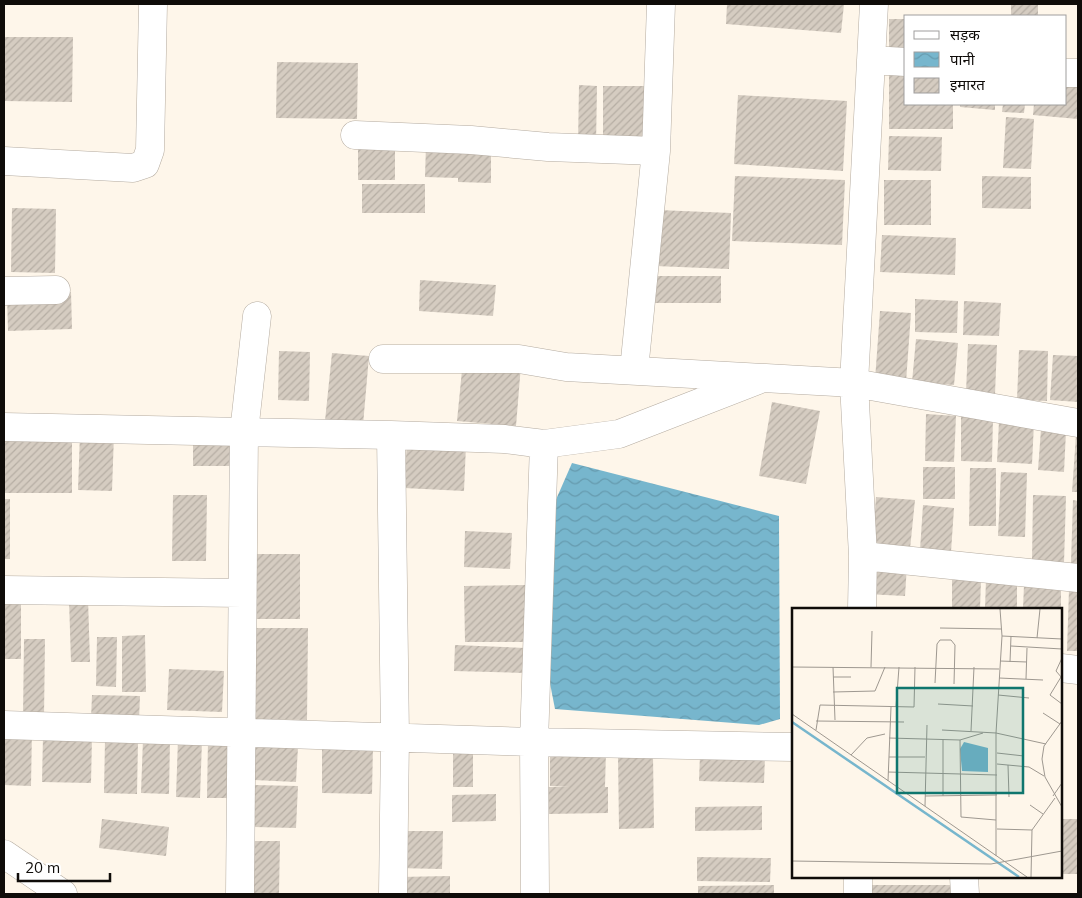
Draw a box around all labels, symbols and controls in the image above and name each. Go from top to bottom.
legend [904,15,1067,105]
text: सड़क [950,25,980,44]
text: पानी [950,50,976,69]
text: इमारत [950,75,985,94]
inset map [792,608,1062,878]
scale bar [18,850,110,882]
text: 20 m [25,858,60,877]

